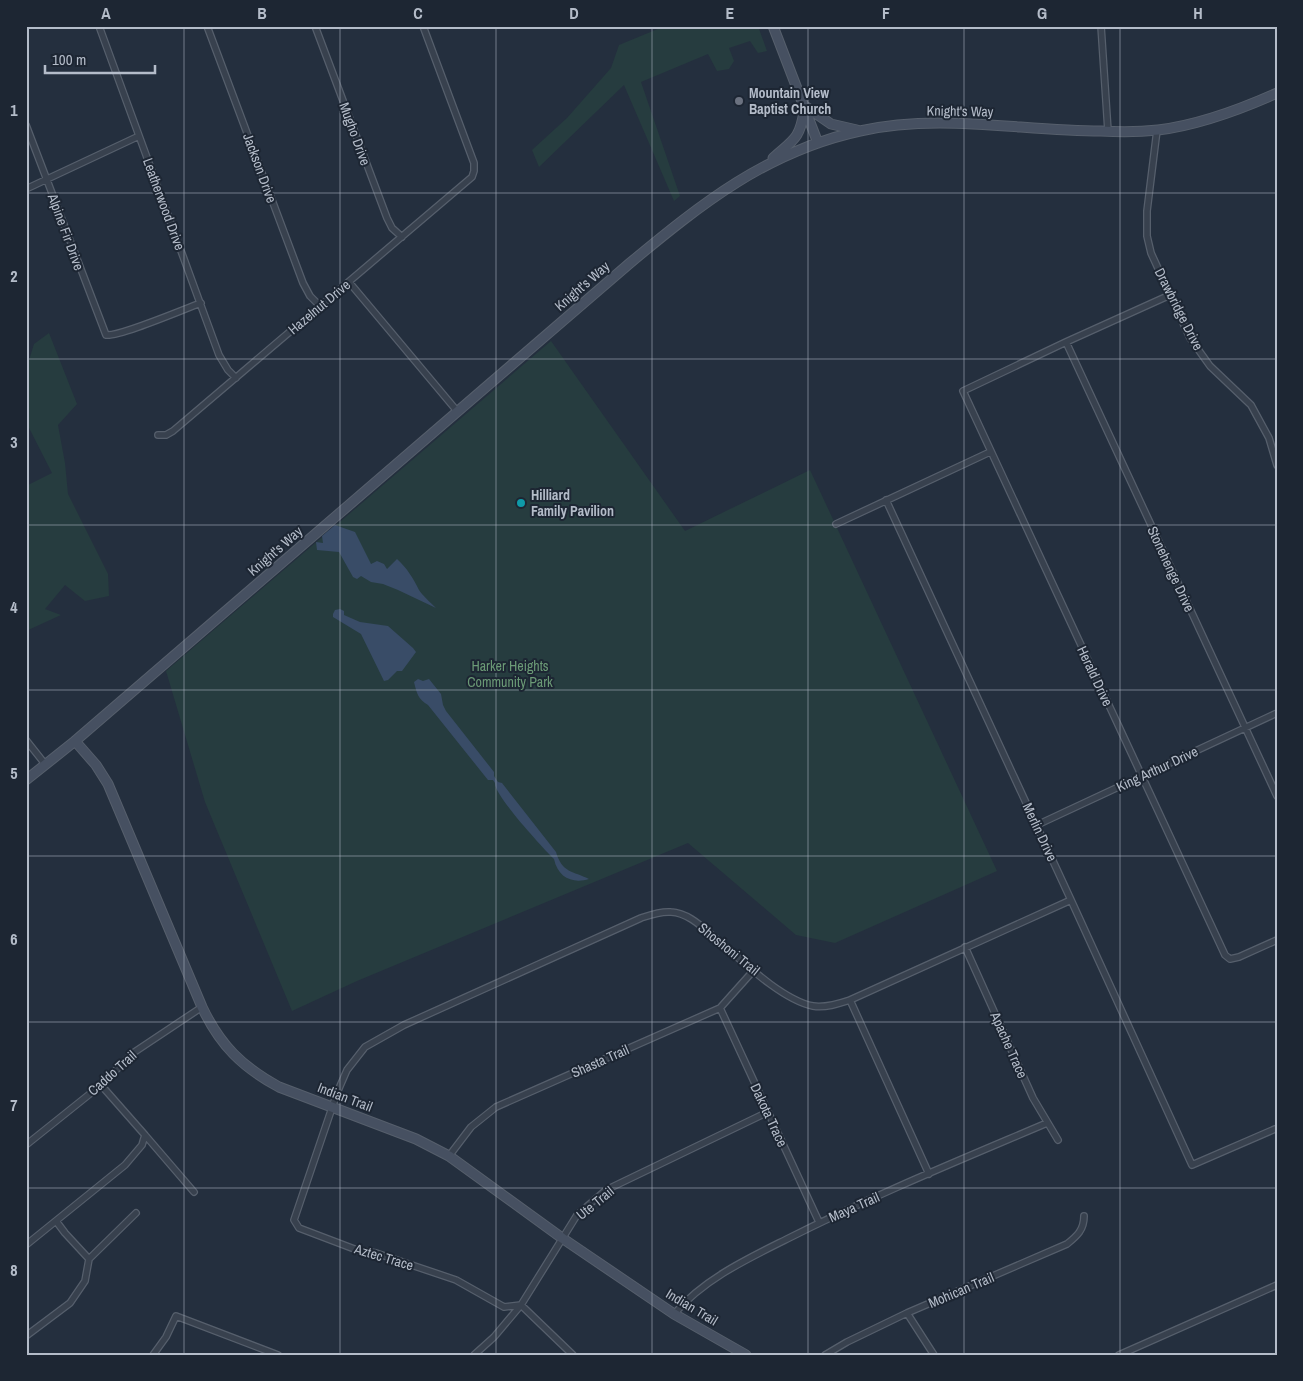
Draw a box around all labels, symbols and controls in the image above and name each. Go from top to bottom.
text: A [101,2,111,24]
text: B [257,2,267,24]
text: C [413,2,423,24]
text: D [569,2,579,24]
text: E [726,2,735,24]
text: F [882,2,890,24]
text: G [1037,2,1047,24]
text: H [1193,2,1203,24]
scale bar [45,42,155,74]
text: 100 m [52,49,86,70]
place label: Mountain View Baptist Church [749,84,831,118]
marker: Mountain View Baptist Church [733,95,745,107]
text: 1 [10,99,18,121]
street label: Mugho Drive [335,100,375,168]
street label: Knight's Way [926,101,994,121]
street label: Jackson Drive [239,131,281,205]
street label: Leatherwood Drive [139,155,189,253]
street label: Alpine Fir Drive [43,190,88,273]
street label: Knight's Way [551,257,613,315]
text: 2 [10,265,18,287]
street label: Drawbridge Drive [1151,265,1207,353]
street label: Hazelnut Drive [284,276,354,338]
text: 3 [10,431,18,453]
place label: Hilliard Family Pavilion [531,486,614,520]
marker: Hilliard Family Pavilion [515,497,527,509]
street label: Knight's Way [244,522,306,580]
street label: Stonehenge Drive [1143,523,1199,615]
text: 4 [10,596,18,618]
street label: Herald Drive [1073,643,1117,709]
park label: Harker Heights Community Park [467,657,553,691]
street label: King Arthur Drive [1113,742,1201,796]
text: 5 [10,762,18,784]
street label: Merlin Drive [1019,800,1061,864]
street label: Shoshoni Trail [695,919,763,979]
text: 6 [10,928,18,950]
street label: Apache Trace [986,1008,1032,1081]
street label: Shasta Trail [568,1040,632,1082]
street label: Caddo Trail [84,1046,140,1100]
street label: Indian Trail [315,1078,375,1116]
street label: Dakota Trace [746,1080,792,1150]
text: 7 [10,1094,18,1116]
street label: Ute Trail [572,1182,618,1224]
street label: Maya Trail [826,1188,882,1226]
street label: Aztec Trace [351,1239,416,1274]
text: 8 [10,1259,18,1281]
street label: Mohican Trail [925,1268,997,1312]
street label: Indian Trail [663,1284,721,1330]

